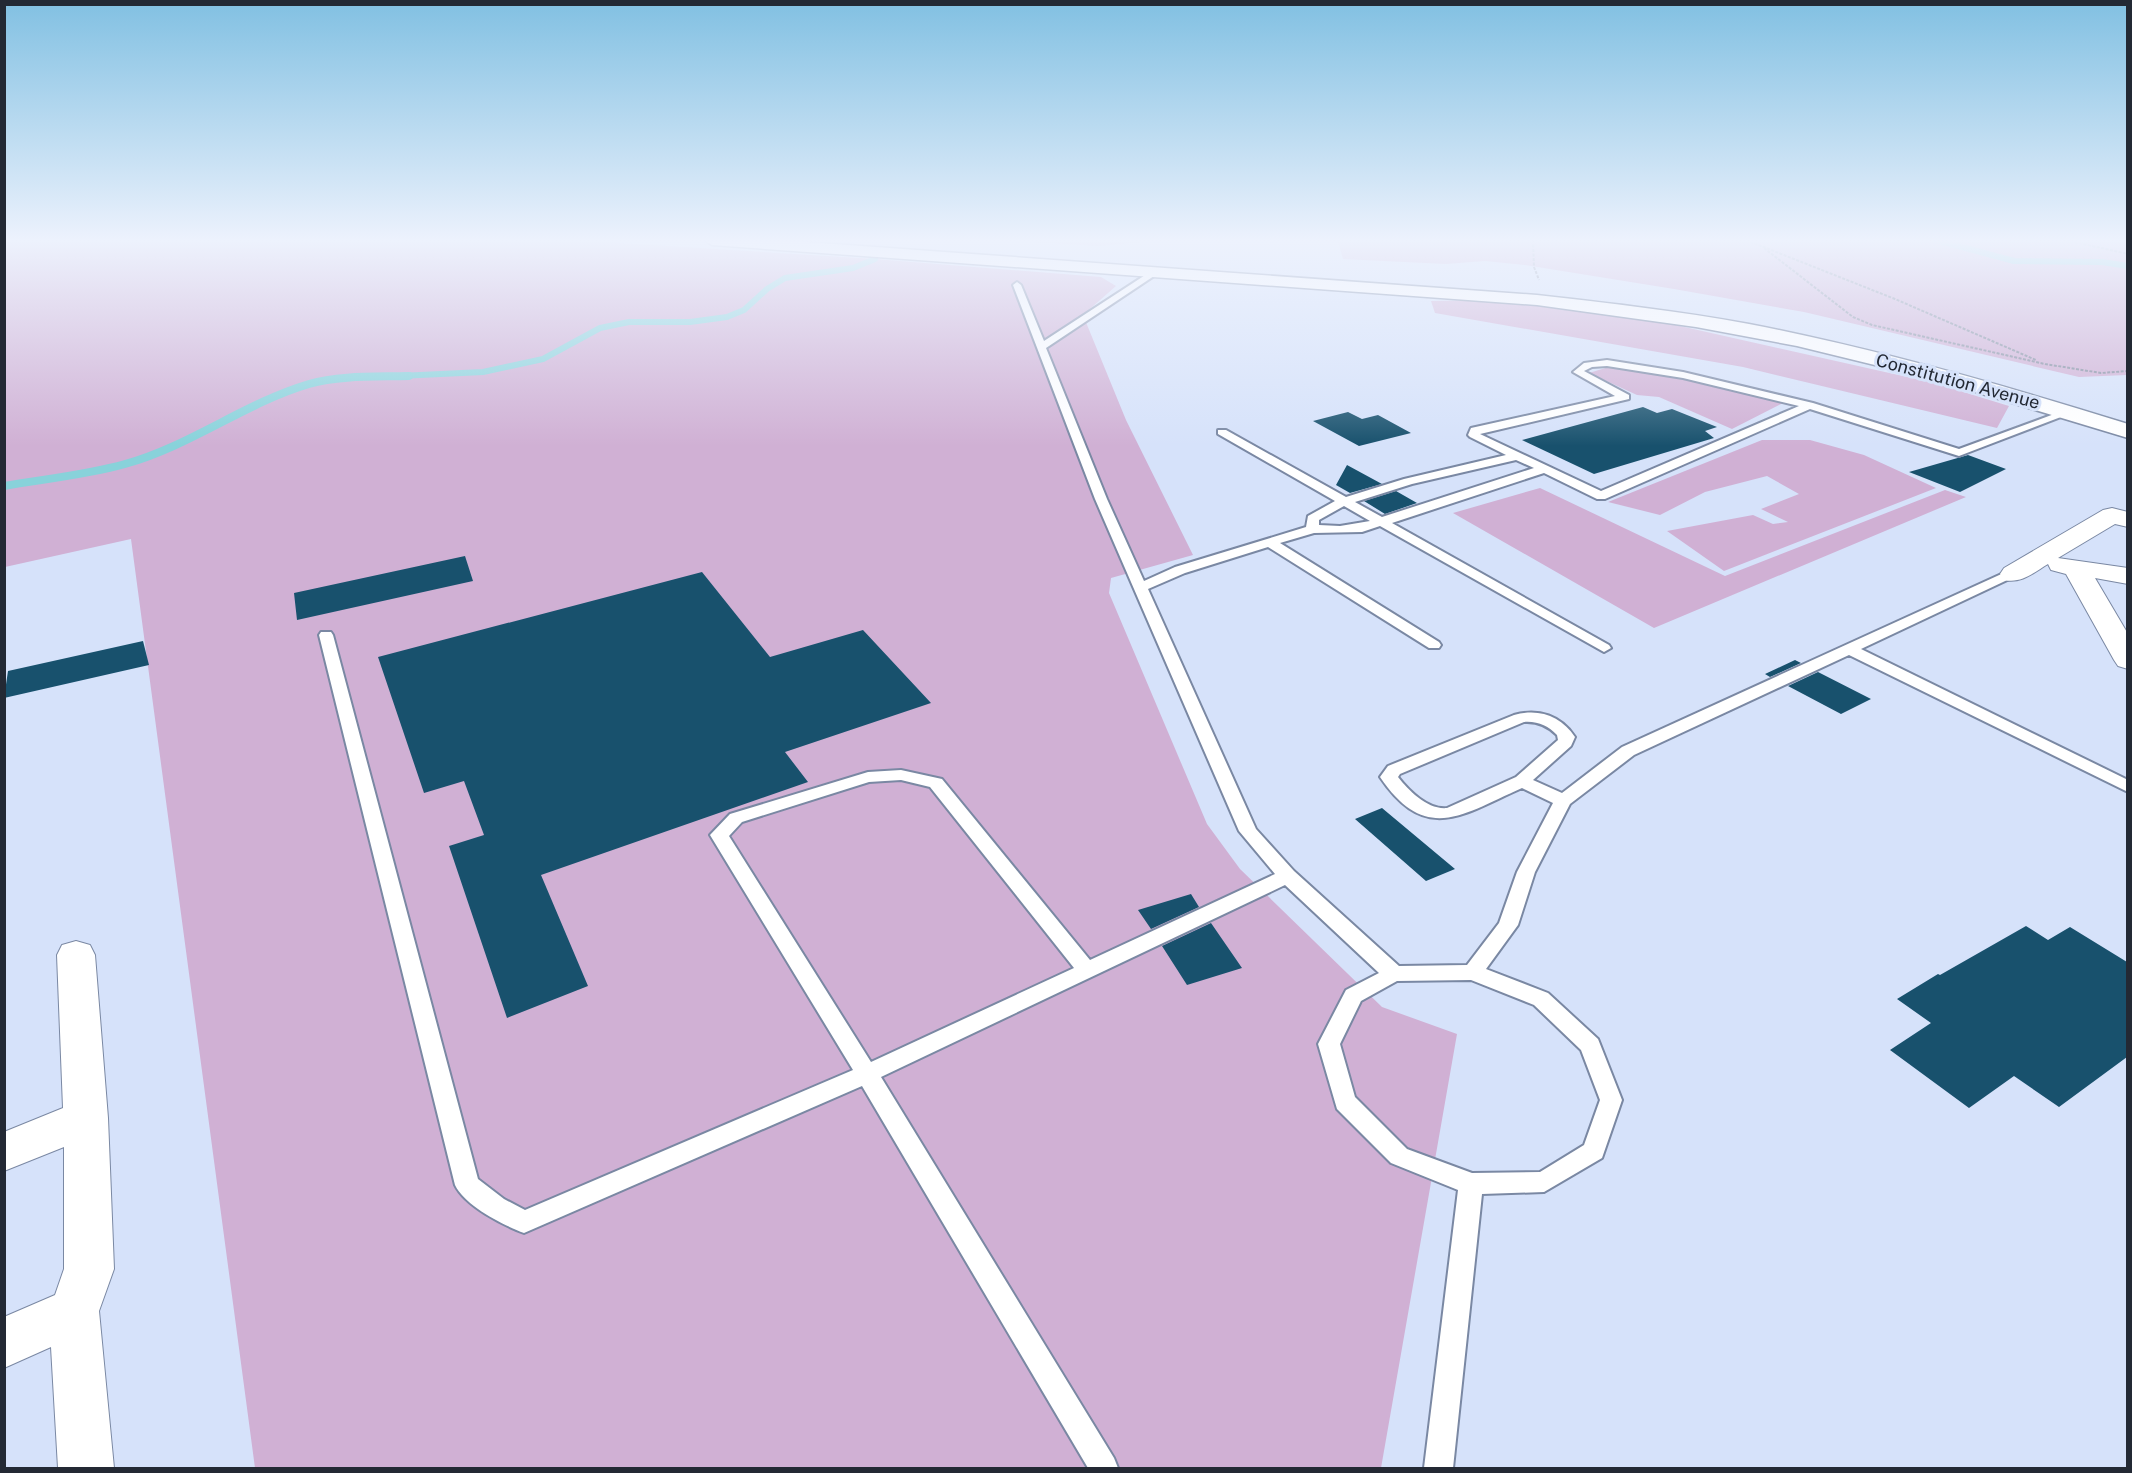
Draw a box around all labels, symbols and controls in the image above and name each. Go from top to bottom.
street label: Constitution Avenue [1874,349,2042,413]

